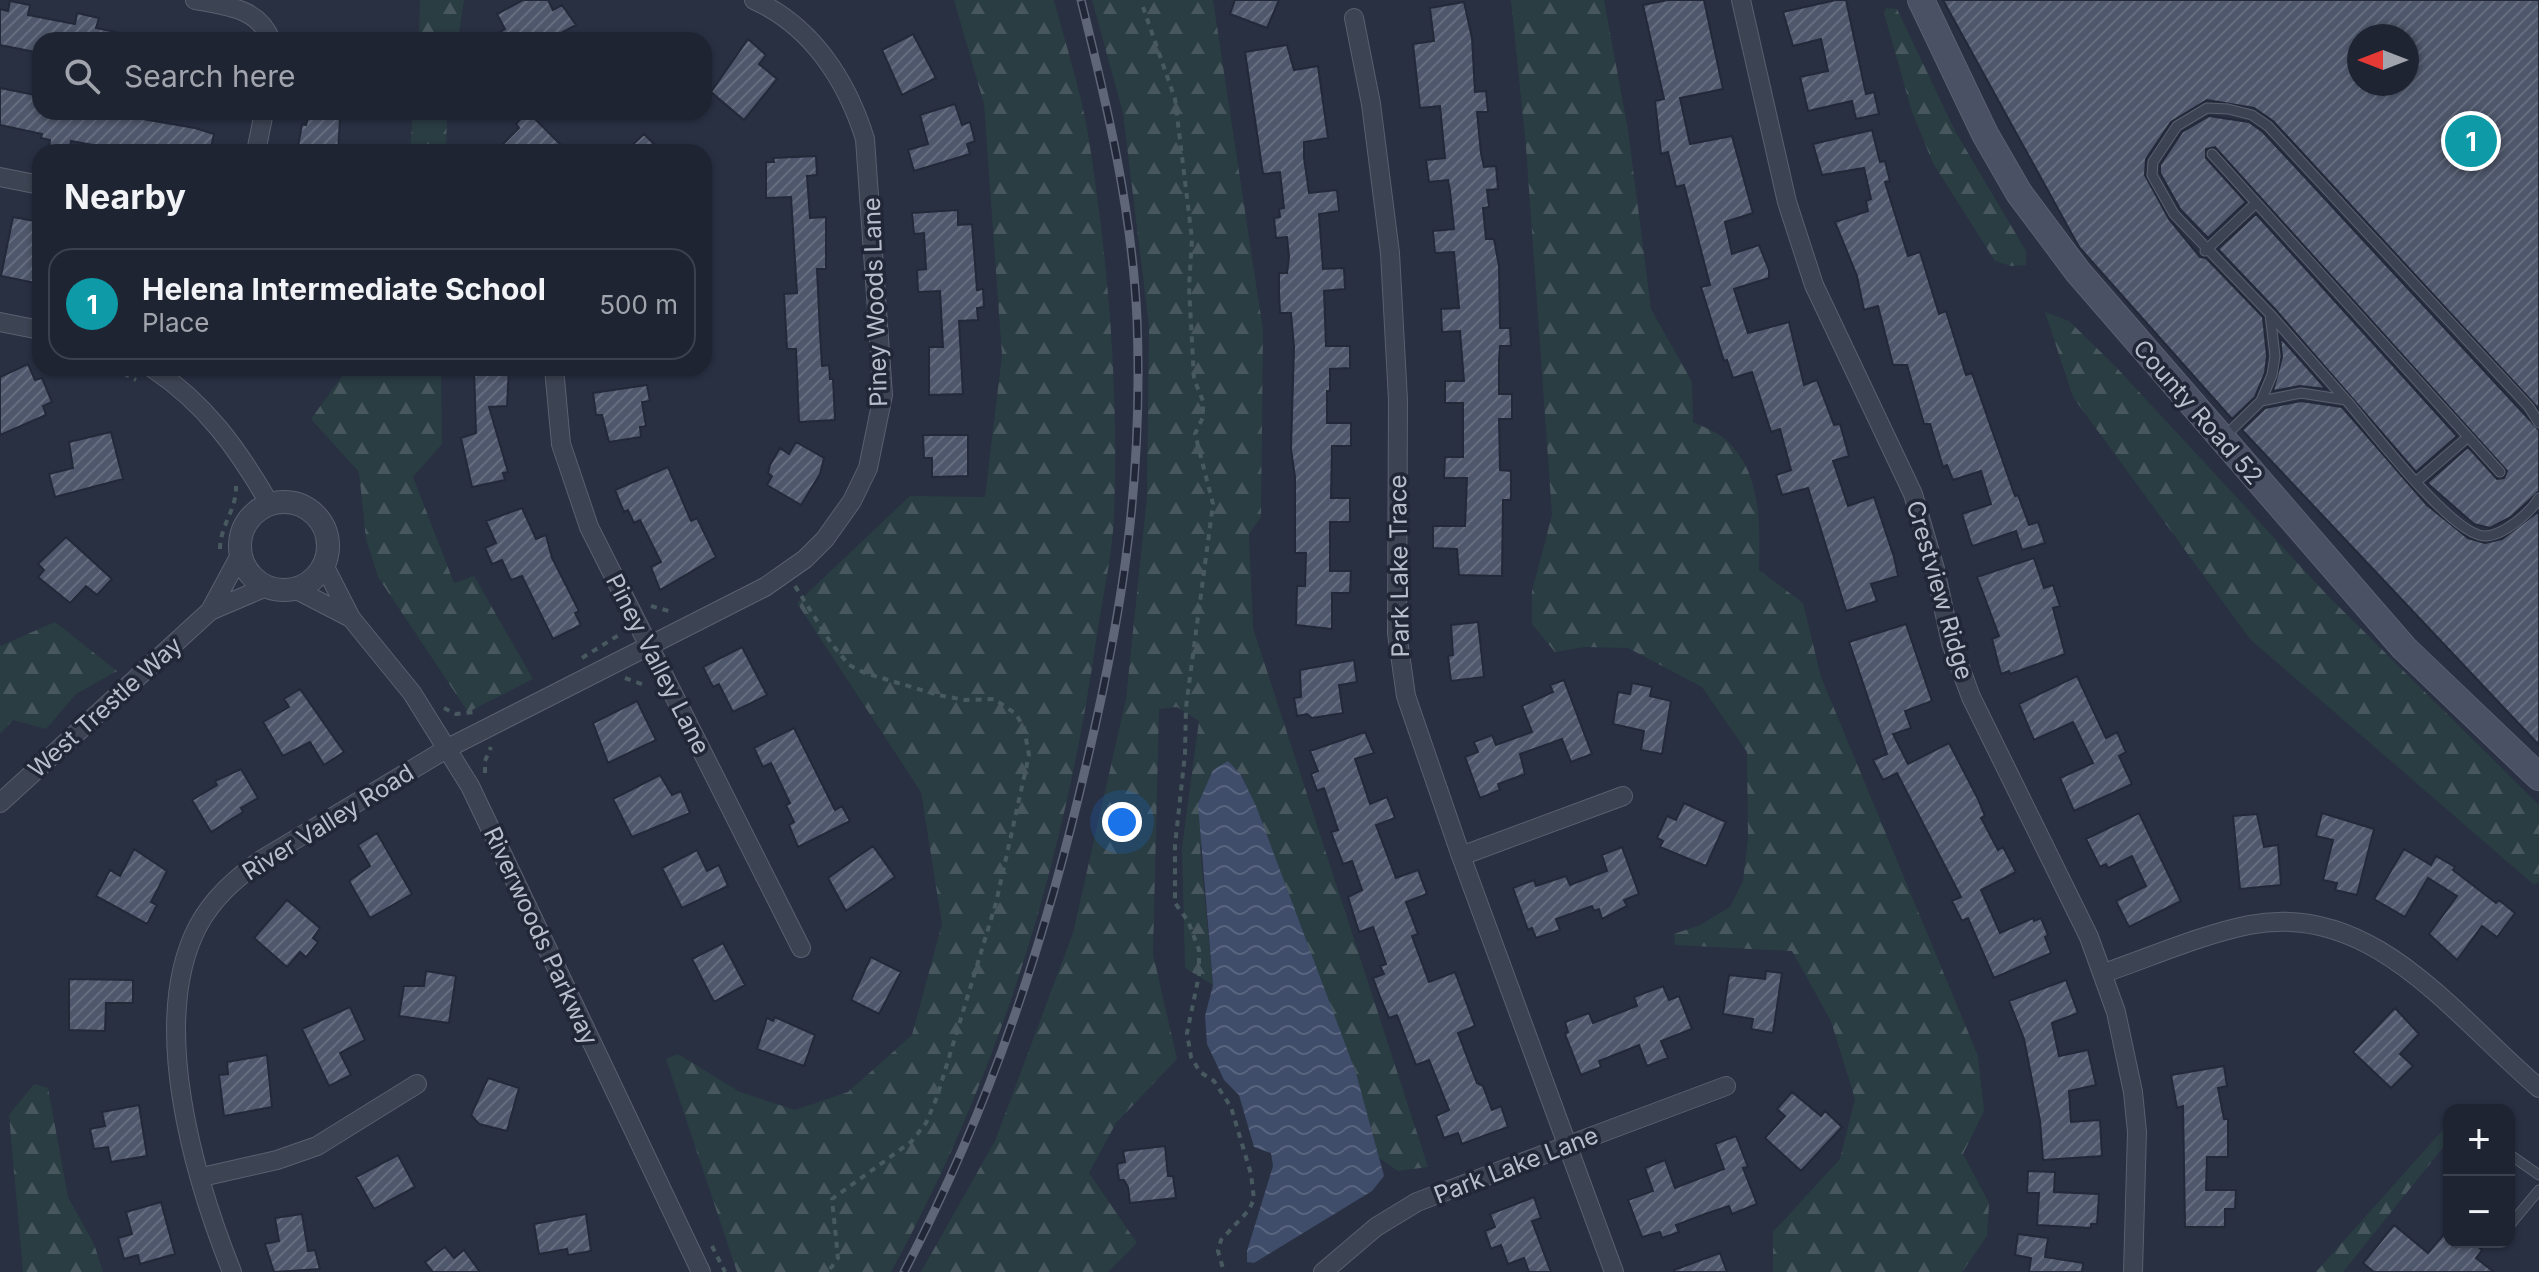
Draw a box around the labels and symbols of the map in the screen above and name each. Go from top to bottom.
north arrow [2347,24,2419,96]
pin: 1 [2445,111,2497,171]
street label: Piney Woods Lane [857,197,893,407]
street label: County Road 52 [2127,334,2269,490]
street label: Park Lake Trace [1383,474,1415,658]
street label: Crestview Ridge [1901,497,1979,683]
street label: Piney Valley Lane [600,569,716,759]
street label: West Trestle Way [22,630,188,784]
street label: River Valley Road [237,758,419,886]
your location [1102,802,1142,842]
street label: Riverwoods Parkway [478,822,604,1050]
street label: Park Lake Lane [1430,1120,1602,1210]

